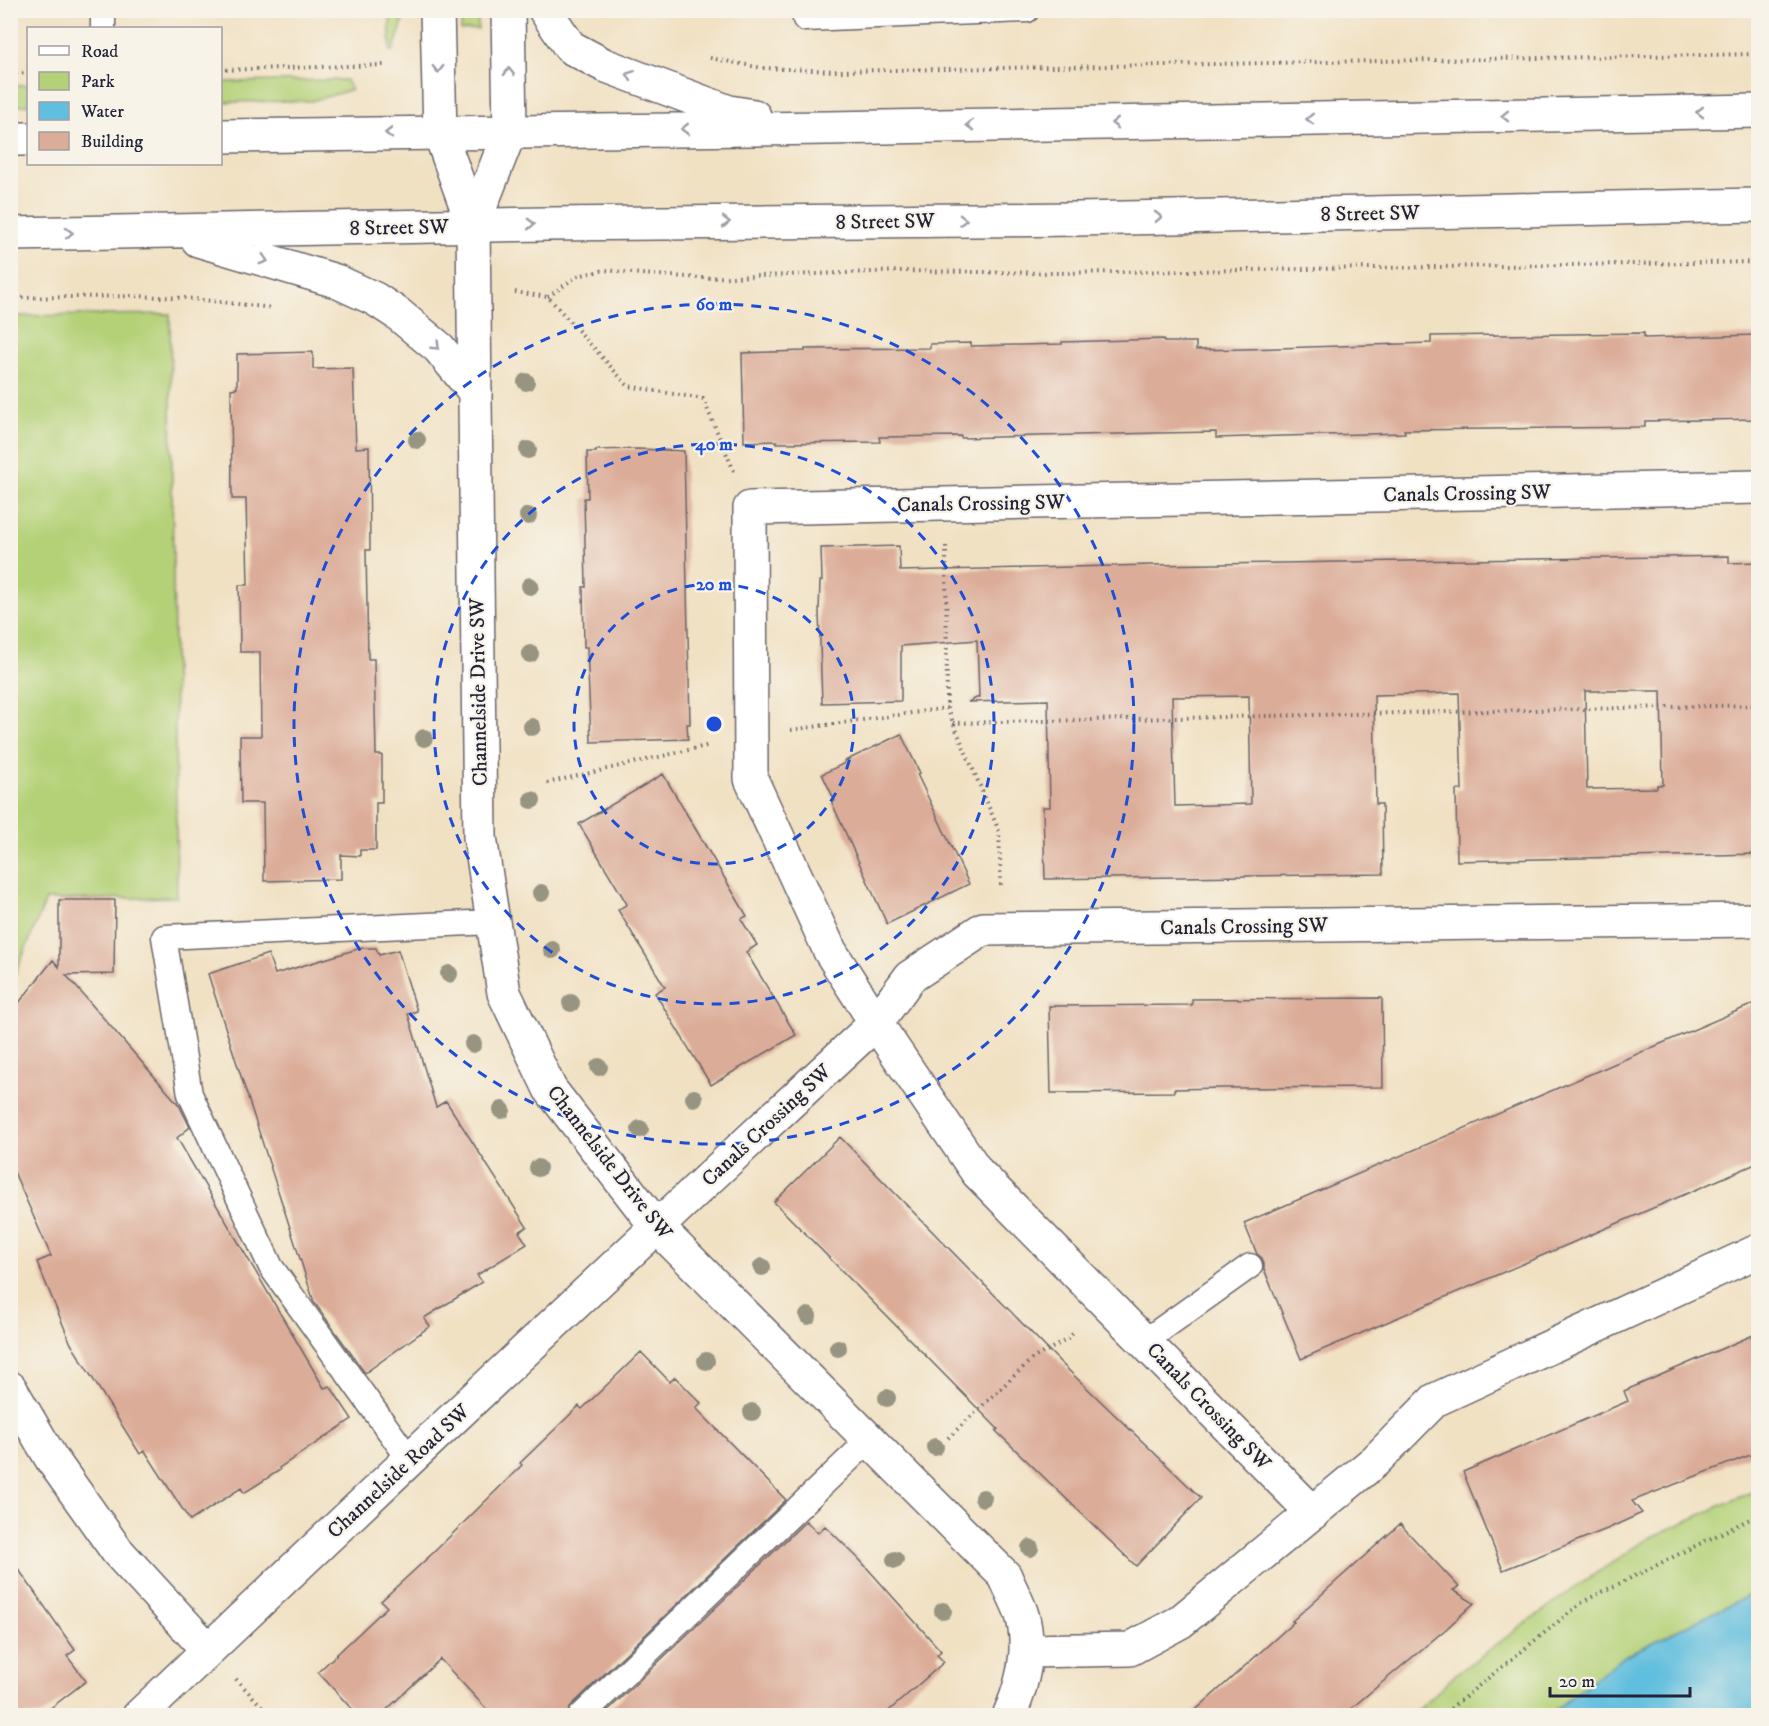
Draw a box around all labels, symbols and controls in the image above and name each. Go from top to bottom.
legend [27,27,222,165]
text: Road [81,41,118,63]
one-way arrow [432,64,445,73]
one-way arrow [502,68,515,77]
one-way arrow [625,70,636,82]
text: Park [81,71,115,93]
text: Water [80,101,124,123]
one-way arrow [1696,106,1705,119]
one-way arrow [1501,110,1510,122]
one-way arrow [1306,113,1315,125]
one-way arrow [1111,116,1120,129]
one-way arrow [965,119,974,131]
one-way arrow [680,123,689,135]
one-way arrow [384,127,393,139]
text: Building [81,131,143,153]
street label: 8 Street SW [1320,200,1421,228]
street label: 8 Street SW [835,208,936,236]
one-way arrow [1154,211,1163,224]
street label: 8 Street SW [349,214,450,242]
one-way arrow [959,214,968,226]
one-way arrow [722,216,731,228]
one-way arrow [527,218,536,230]
one-way arrow [64,227,73,239]
one-way arrow [258,253,269,265]
text: 60 m [696,294,733,316]
one-way arrow [429,339,439,350]
text: 40 m [694,434,733,456]
street label: Canals Crossing SW [1383,480,1552,508]
street label: Canals Crossing SW [897,490,1066,518]
text: 20 m [696,574,732,596]
street label: Channelside Drive SW [464,597,494,786]
centre of rings [704,714,724,734]
street label: Canals Crossing SW [1160,913,1329,941]
street label: Canals Crossing SW [696,1058,837,1192]
street label: Channelside Drive SW [541,1080,678,1245]
street label: Canals Crossing SW [1141,1337,1276,1477]
street label: Channelside Road SW [322,1399,476,1544]
scale bar [1550,1660,1690,1698]
text: 20 m [1559,1671,1595,1693]

